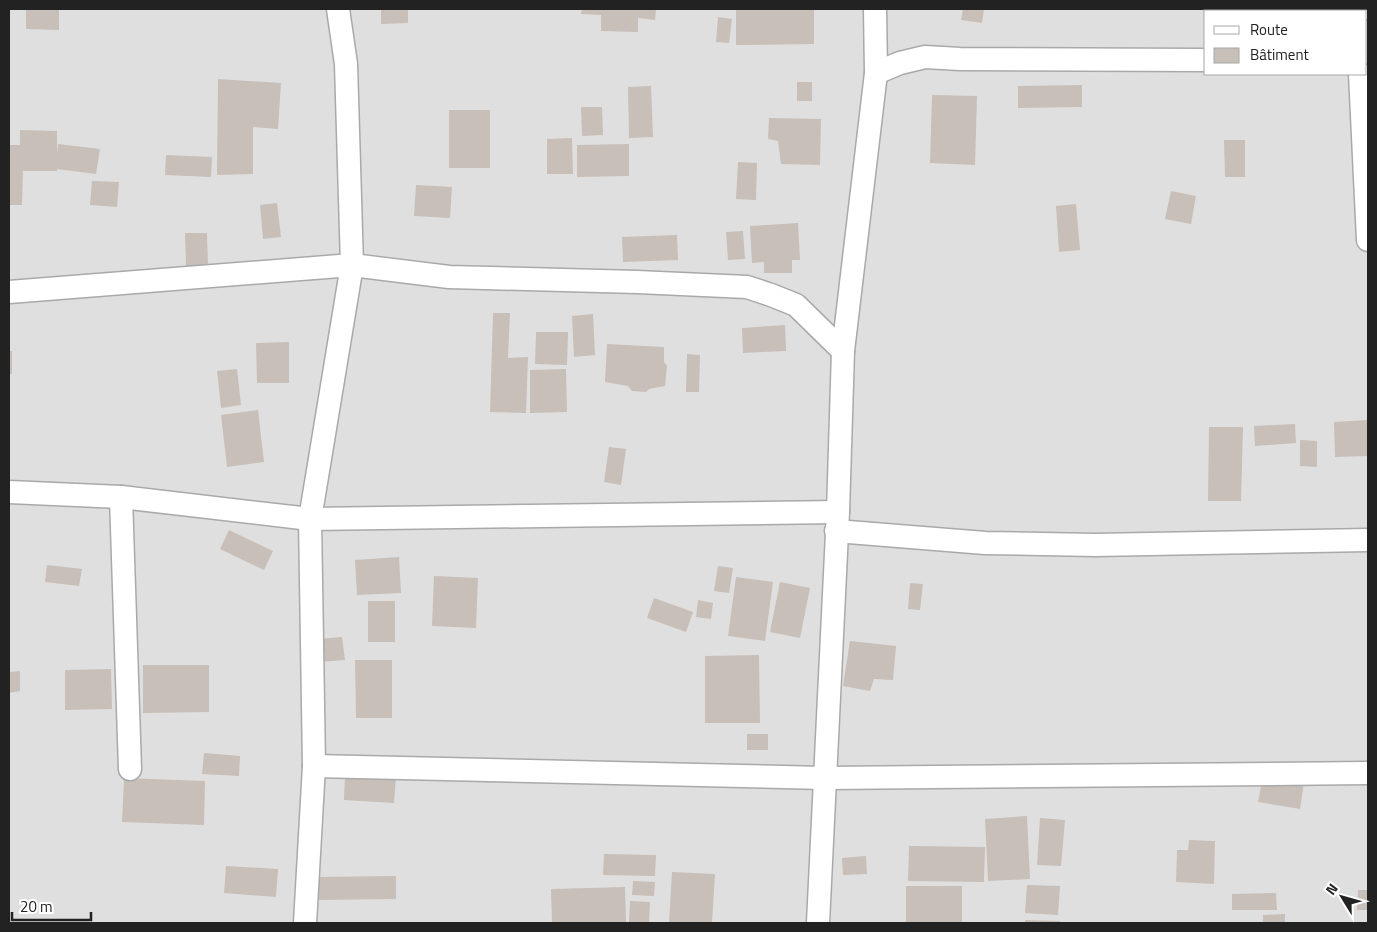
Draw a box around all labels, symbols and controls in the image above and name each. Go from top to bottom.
legend [1204,10,1367,75]
text: Route [1250,18,1288,41]
text: Bâtiment [1250,43,1309,66]
north arrow [1317,872,1367,922]
text: N [1320,879,1343,899]
scale bar [12,890,91,922]
text: 20 m [20,895,53,918]

